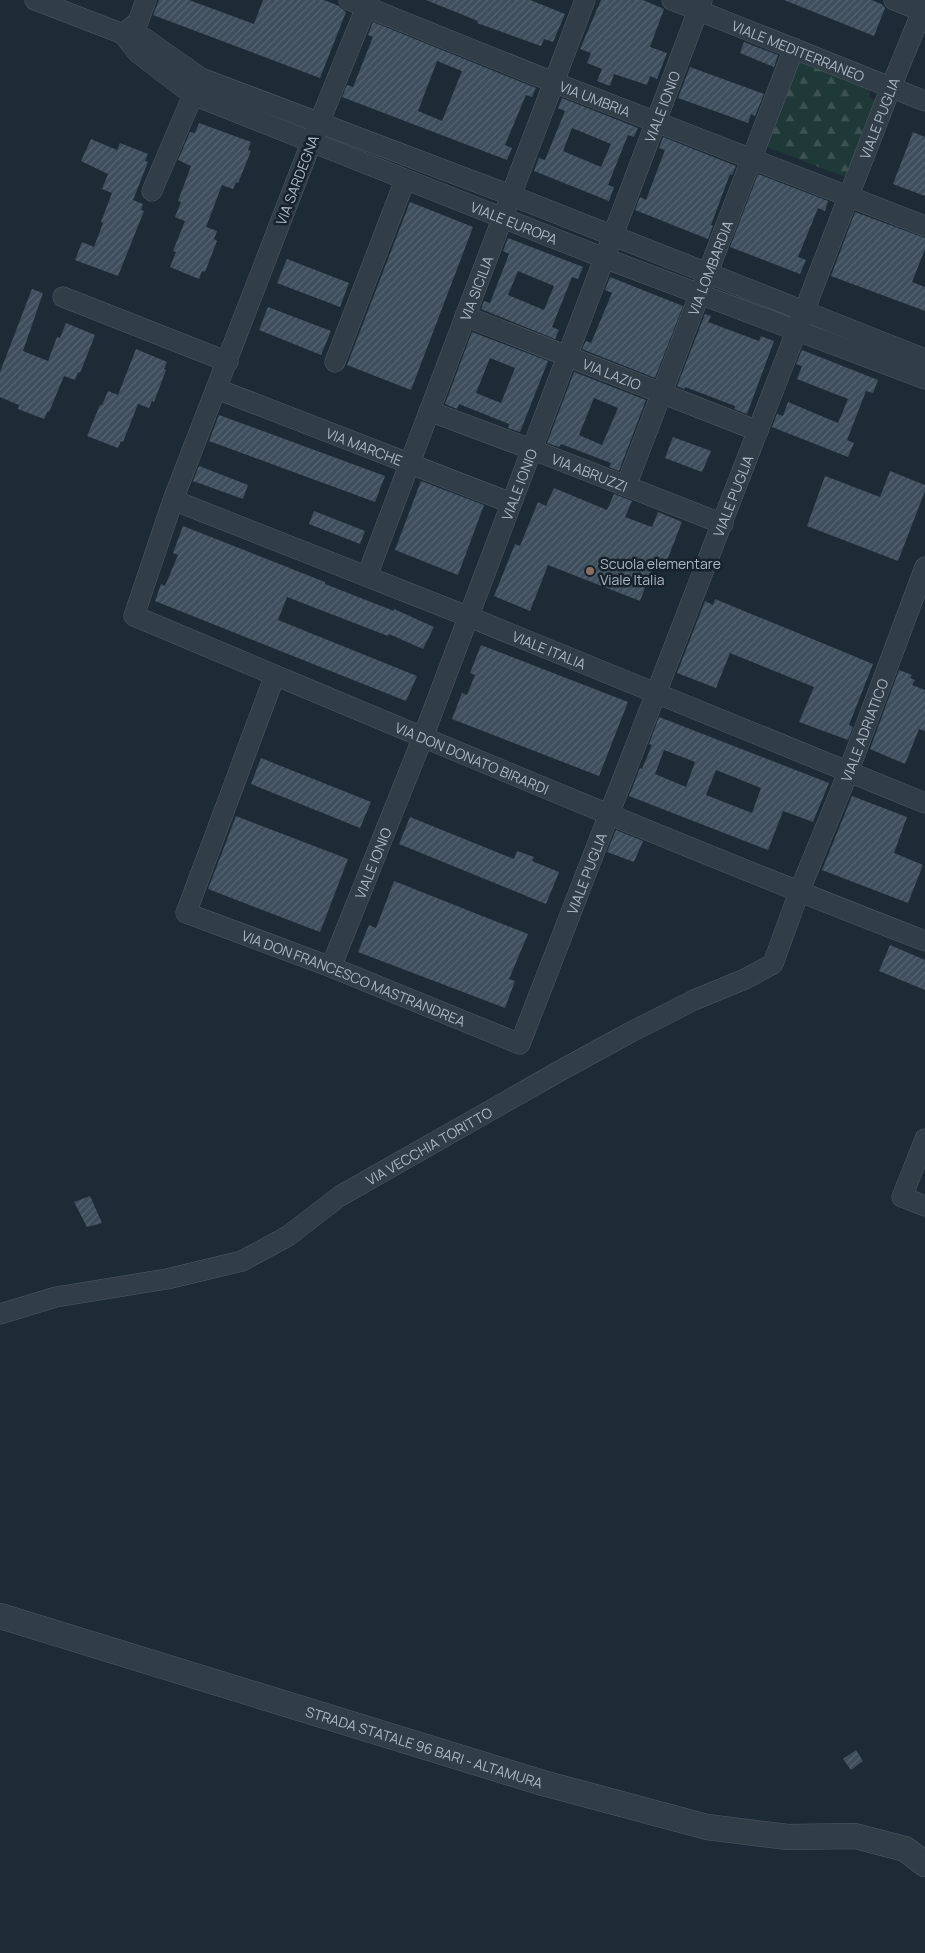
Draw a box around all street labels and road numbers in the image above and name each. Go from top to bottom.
street label: VIALE MEDITERRANEO [729,15,867,85]
street label: VIALE IONIO [640,68,684,145]
street label: VIALE PUGLIA [855,74,904,162]
street label: VIA UMBRIA [557,76,633,121]
street label: VIA SARDEGNA [271,132,323,228]
street label: VIALE EUROPA [468,197,561,248]
street label: VIA LOMBARDIA [683,217,737,318]
street label: VIA SICILIA [455,253,497,323]
street label: VIA LAZIO [580,354,644,394]
street label: VIA MARCHE [323,423,405,470]
street label: VIALE IONIO [497,446,541,523]
street label: VIA ABRUZZI [549,449,631,495]
street label: VIALE PUGLIA [708,452,757,539]
street label: VIALE ITALIA [510,626,589,673]
street label: VIALE ADRIATICO [836,676,892,784]
street label: VIA DON DONATO BIRARDI [392,717,552,798]
street label: VIALE IONIO [350,825,395,901]
street label: VIALE PUGLIA [562,830,611,917]
street label: VIA DON FRANCESCO MASTRANDREA [239,925,469,1030]
street label: VIA VECCHIA TORITTO [362,1102,495,1189]
street label: STRADA STATALE 96 BARI - ALTAMURA [303,1701,546,1792]

